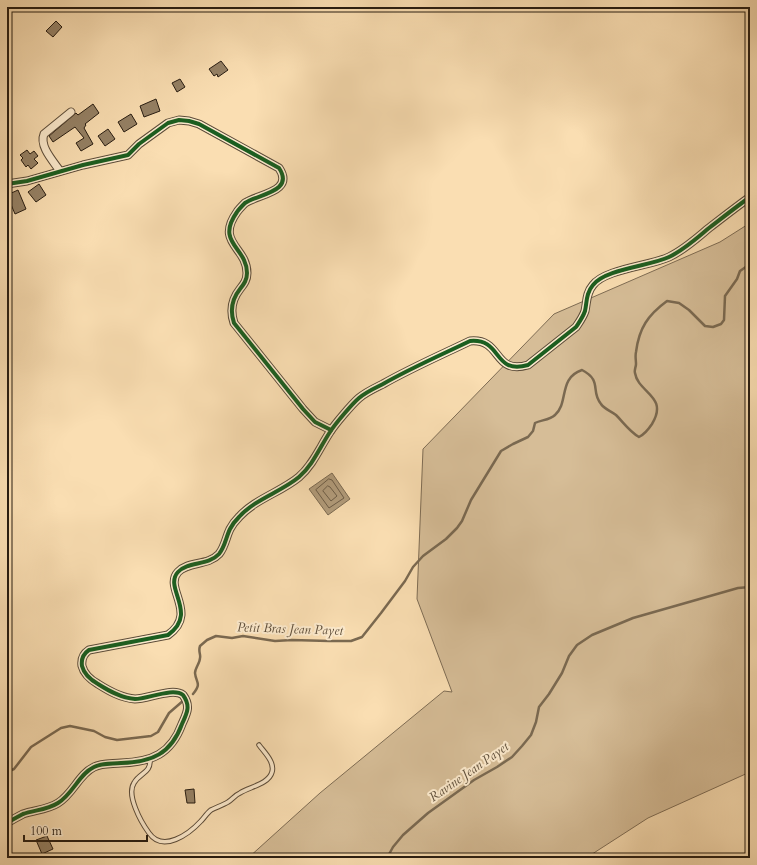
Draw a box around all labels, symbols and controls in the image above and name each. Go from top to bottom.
water label: Petit Bras Jean Payet [237,618,344,640]
water label: Ravine Jean Payet [426,738,513,806]
scale bar [24,817,147,843]
text: 100 m [30,823,63,839]

